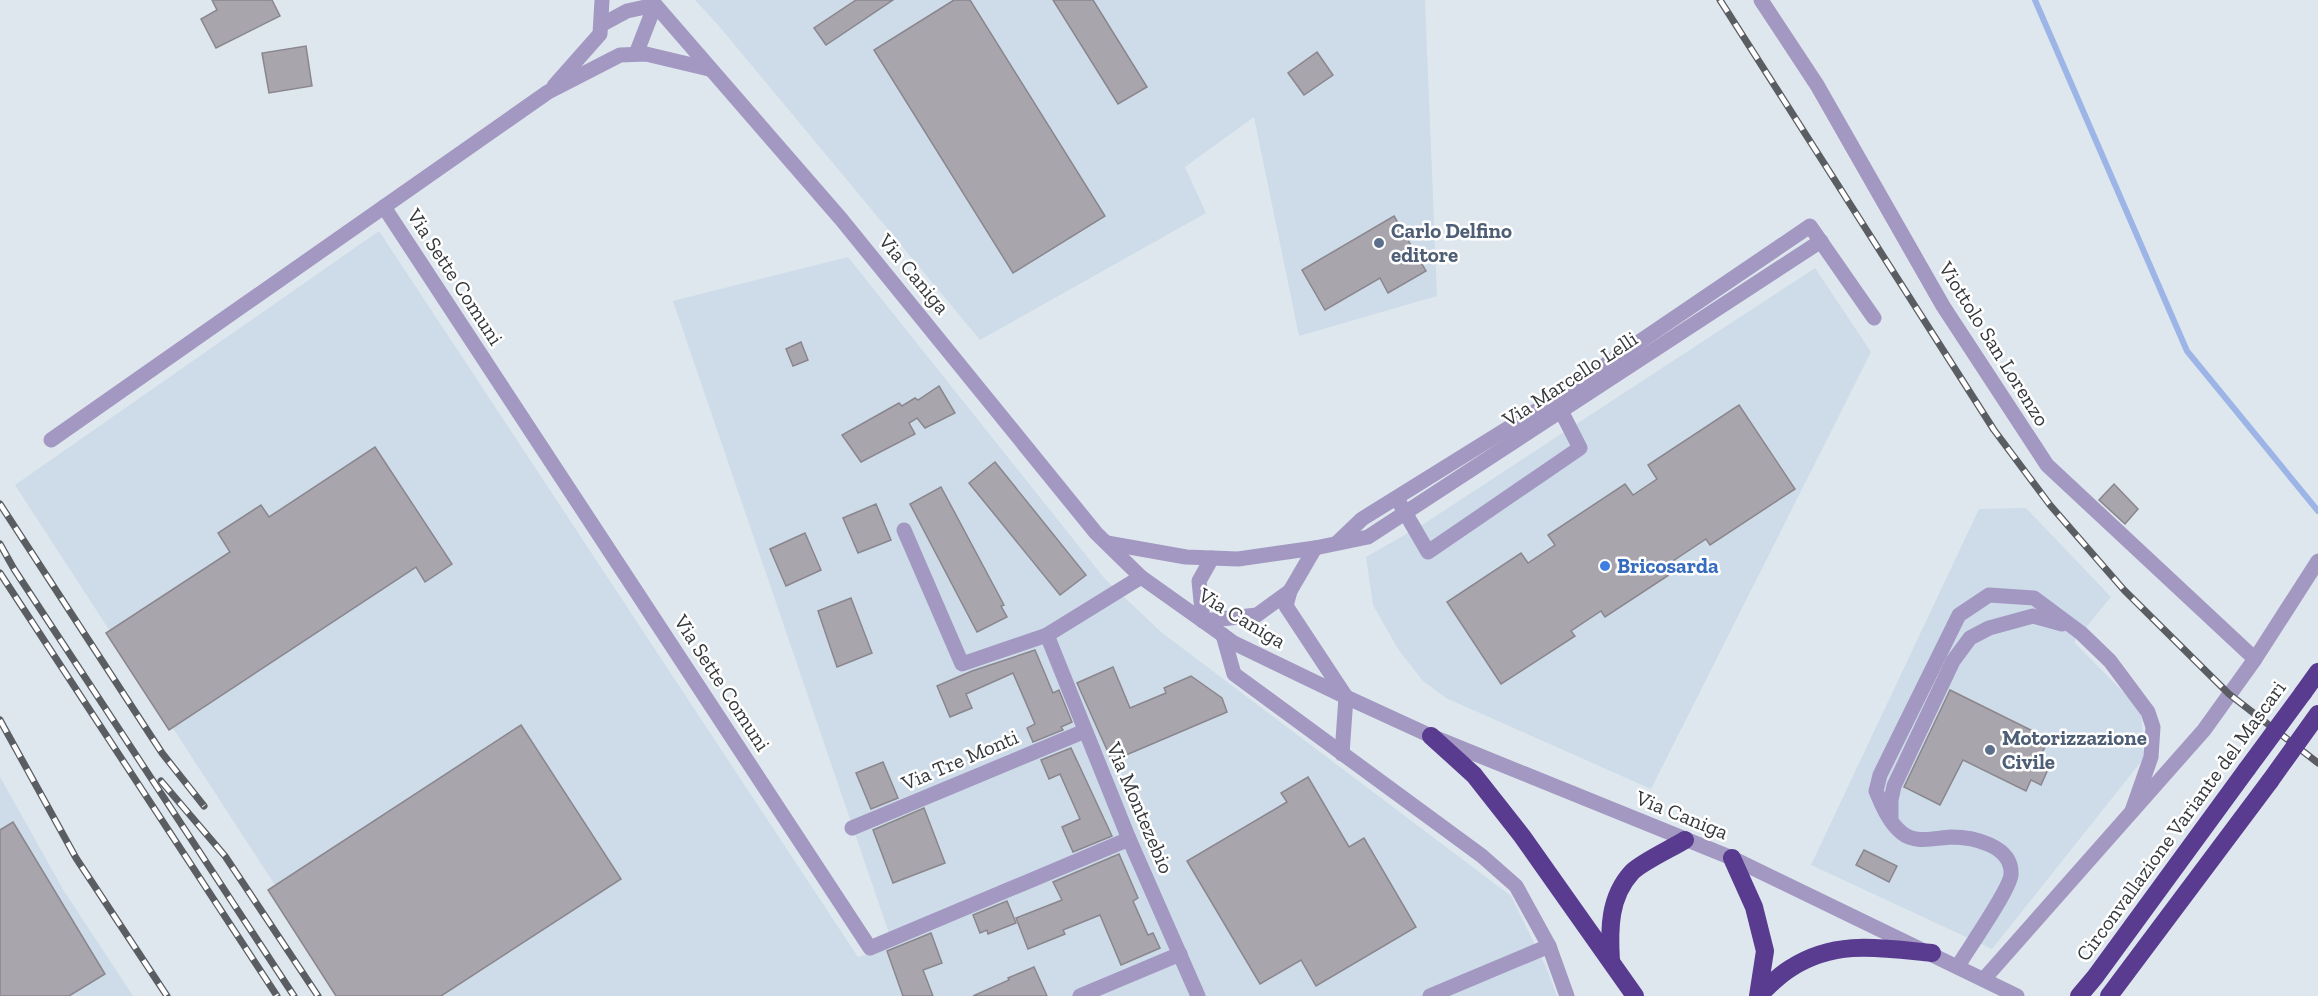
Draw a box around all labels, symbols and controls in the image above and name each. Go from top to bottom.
street label: Via Sette Comuni [402,203,509,350]
place label: Carlo Delfino editore [1391,218,1512,267]
street label: Via Caniga [873,228,955,319]
marker: Carlo Delfino editore [1372,236,1386,250]
street label: Viottolo San Lorenzo [1933,256,2055,430]
street label: Via Marcello Lelli [1497,326,1642,432]
place label: Bricosarda [1617,553,1719,578]
marker: Bricosarda [1598,559,1612,573]
street label: Via Caniga [1193,581,1290,653]
street label: Via Sette Comuni [669,609,776,756]
street label: Circonvallazione Variante del Mascari [2070,676,2291,966]
street label: Via Tre Monti [897,724,1022,796]
place label: Motorizzazione Civile [2002,725,2147,774]
street label: Via Montezebio [1101,738,1179,877]
marker: Motorizzazione Civile [1983,743,1997,757]
street label: Via Caniga [1631,784,1732,844]

